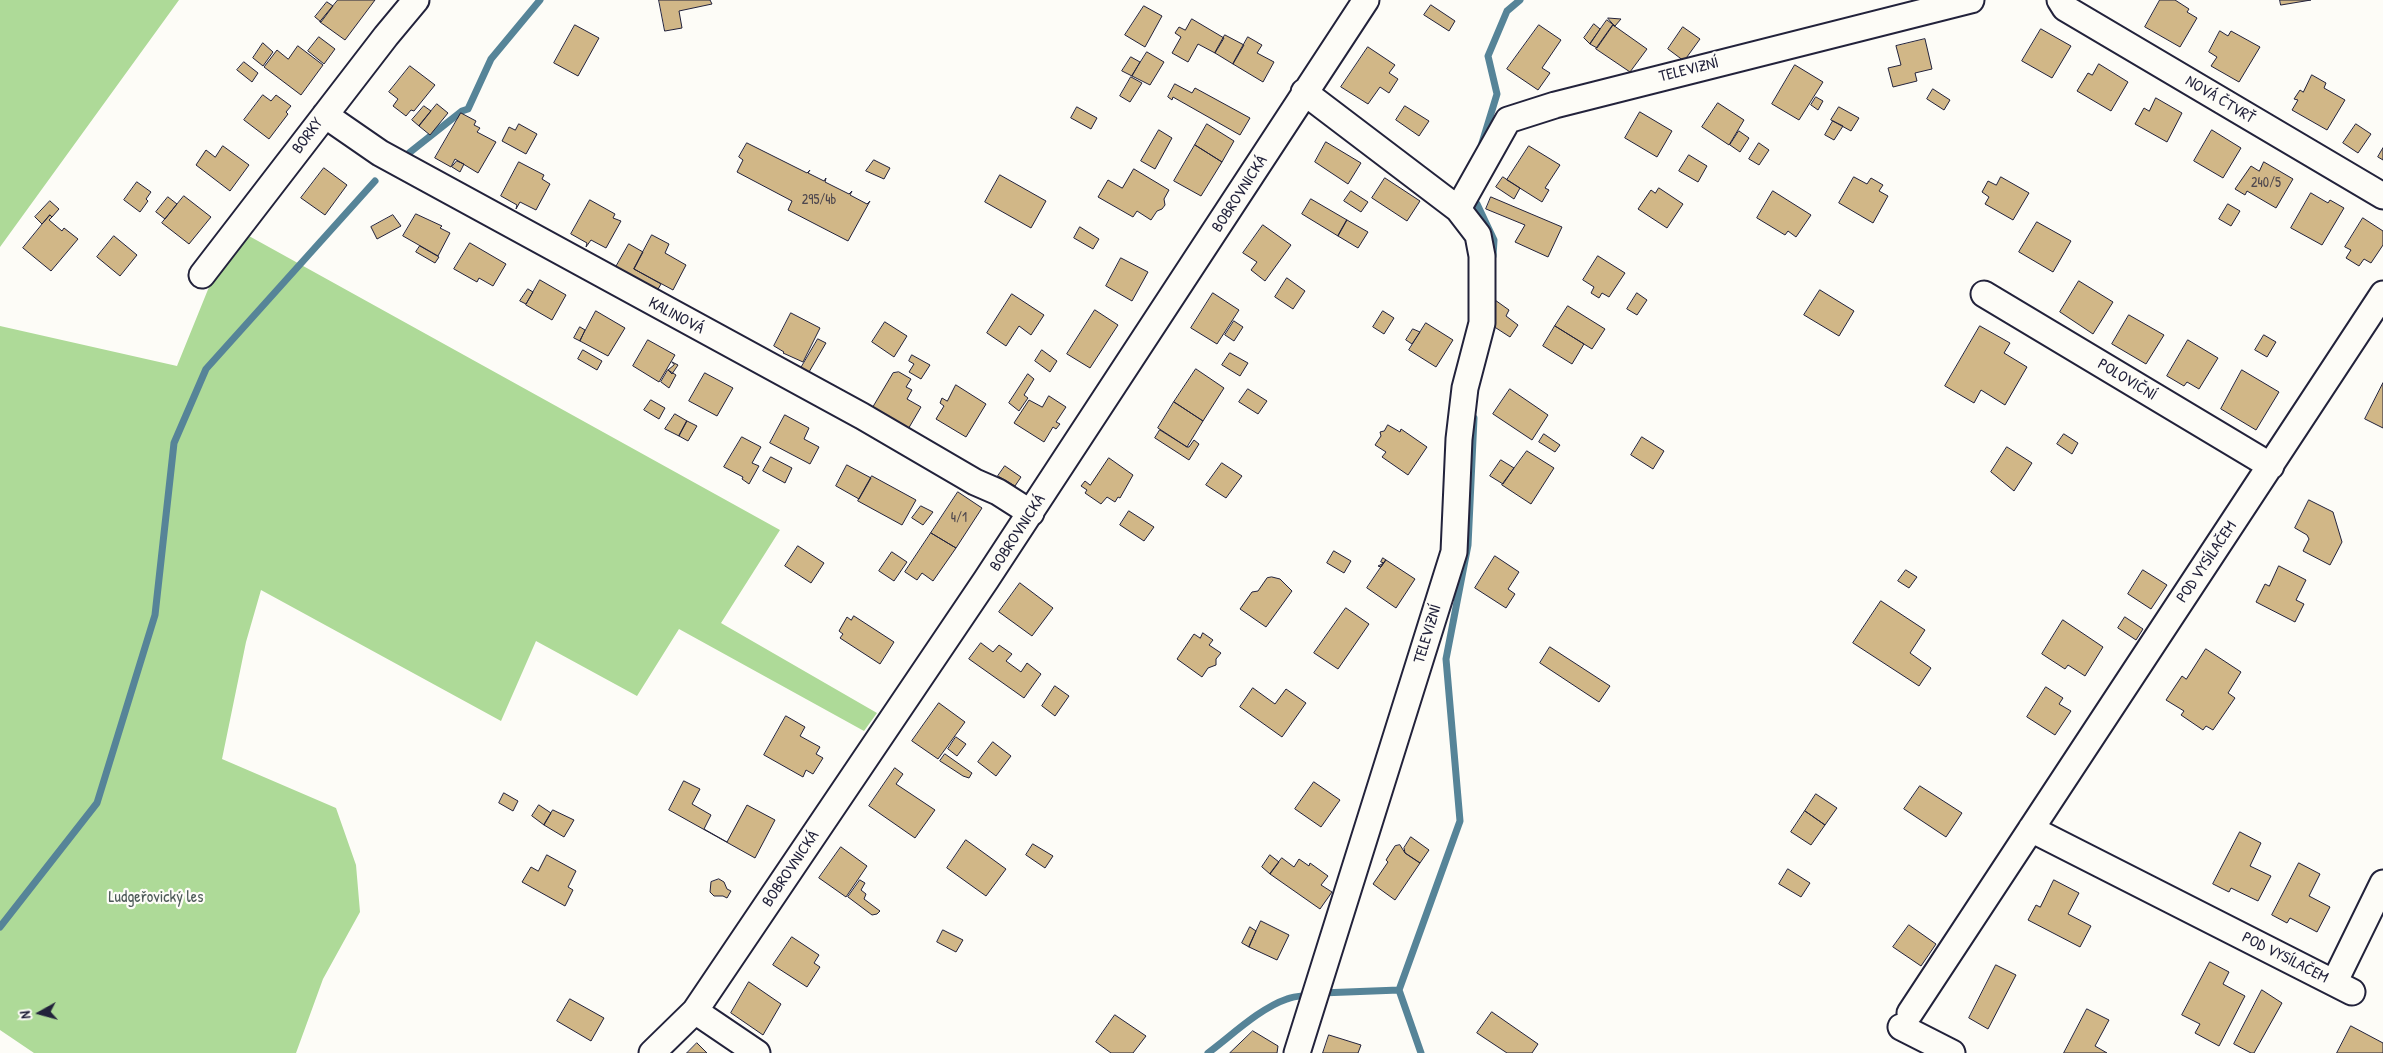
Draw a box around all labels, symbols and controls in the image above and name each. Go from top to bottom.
street label: TELEVIZNÍ [1657,53,1721,87]
street label: NOVÁ ČTVRŤ [2182,72,2258,128]
street label: BORKY [288,114,328,158]
street label: BOBROVNICKÁ [1208,152,1272,236]
house number: 240/5 [2251,175,2281,191]
house number: 295/4b [802,192,836,208]
street label: KALINOVÁ [645,293,707,339]
street label: POLOVIČNÍ [2094,355,2160,405]
street label: BOBROVNICKÁ [986,491,1050,575]
house number: 4/1 [951,510,967,526]
street label: POD VYSÍLAČEM [2173,518,2241,606]
street label: TELEVIZNÍ [1410,602,1446,666]
street label: BOBROVNICKÁ [759,827,823,911]
park label: Ludgeřovický les [109,888,203,908]
street label: POD VYSÍLAČEM [2239,928,2331,988]
north arrow [15,988,65,1038]
text: N [15,1010,34,1020]

